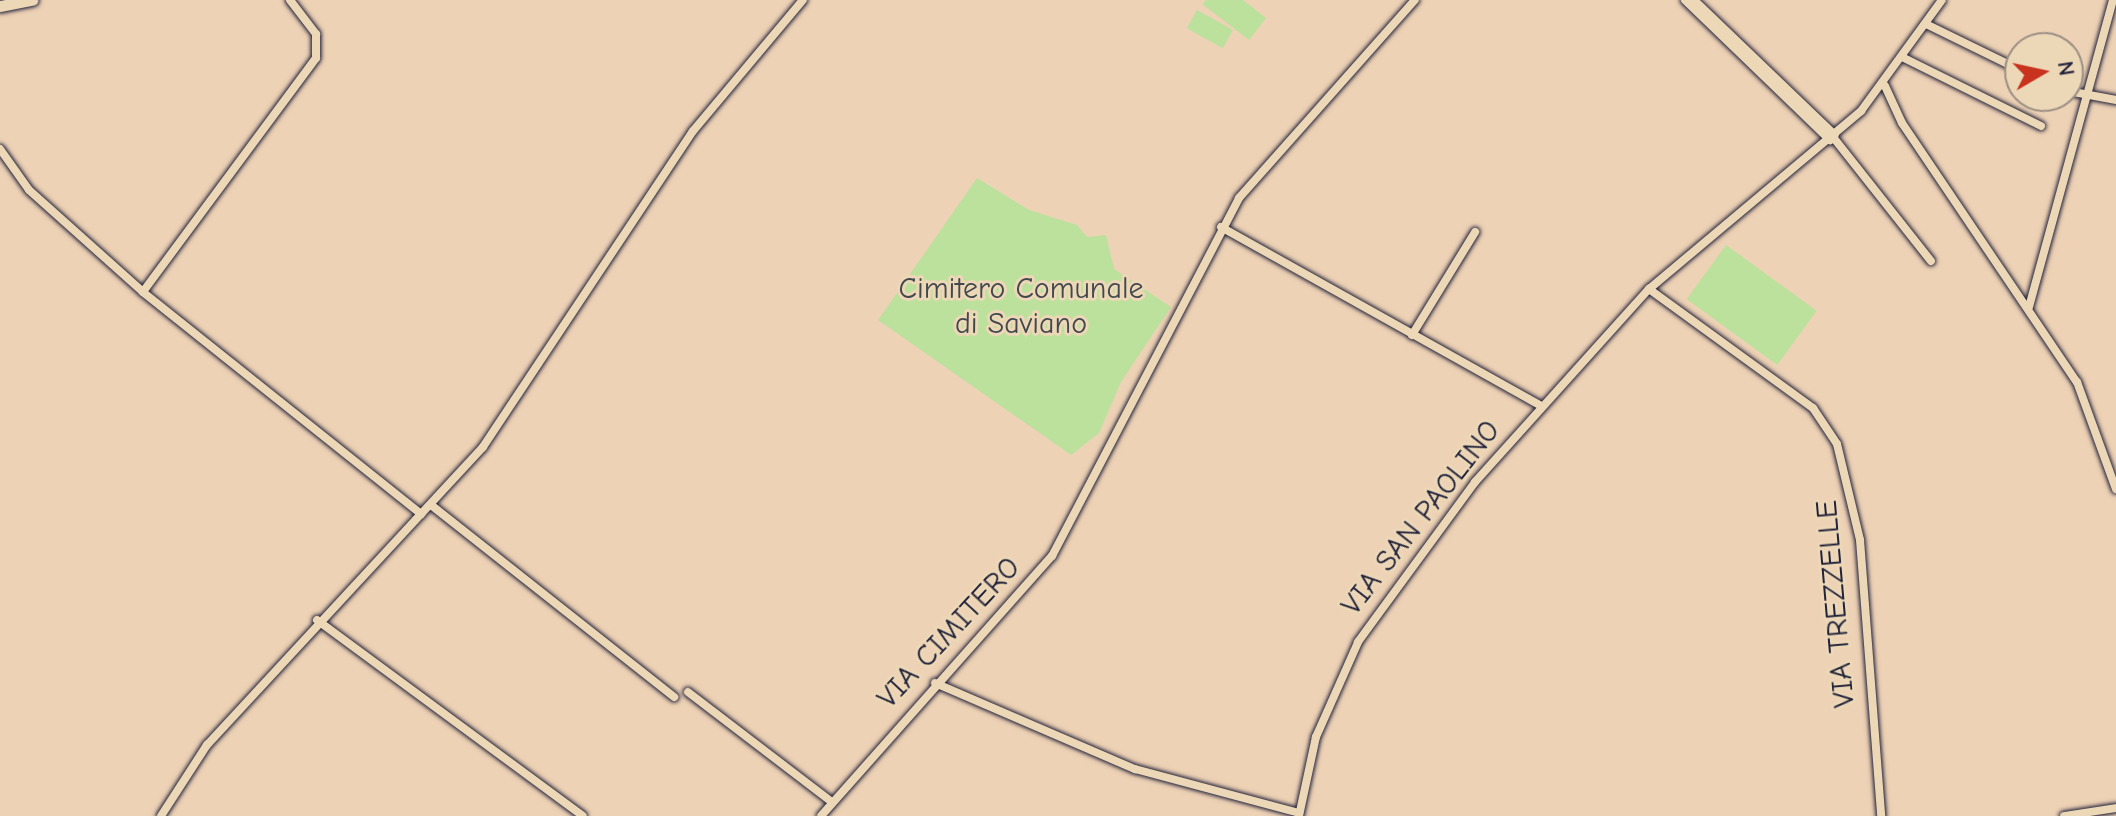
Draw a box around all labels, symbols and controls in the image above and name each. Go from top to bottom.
north arrow [2004,32,2084,112]
text: N [2052,59,2080,78]
park label: Cimitero Comunale di Saviano [899,271,1143,342]
street label: VIA SAN PAOLINO [1334,414,1508,622]
street label: VIA TREZZELLE [1809,499,1863,709]
street label: VIA CIMITERO [870,550,1028,716]

